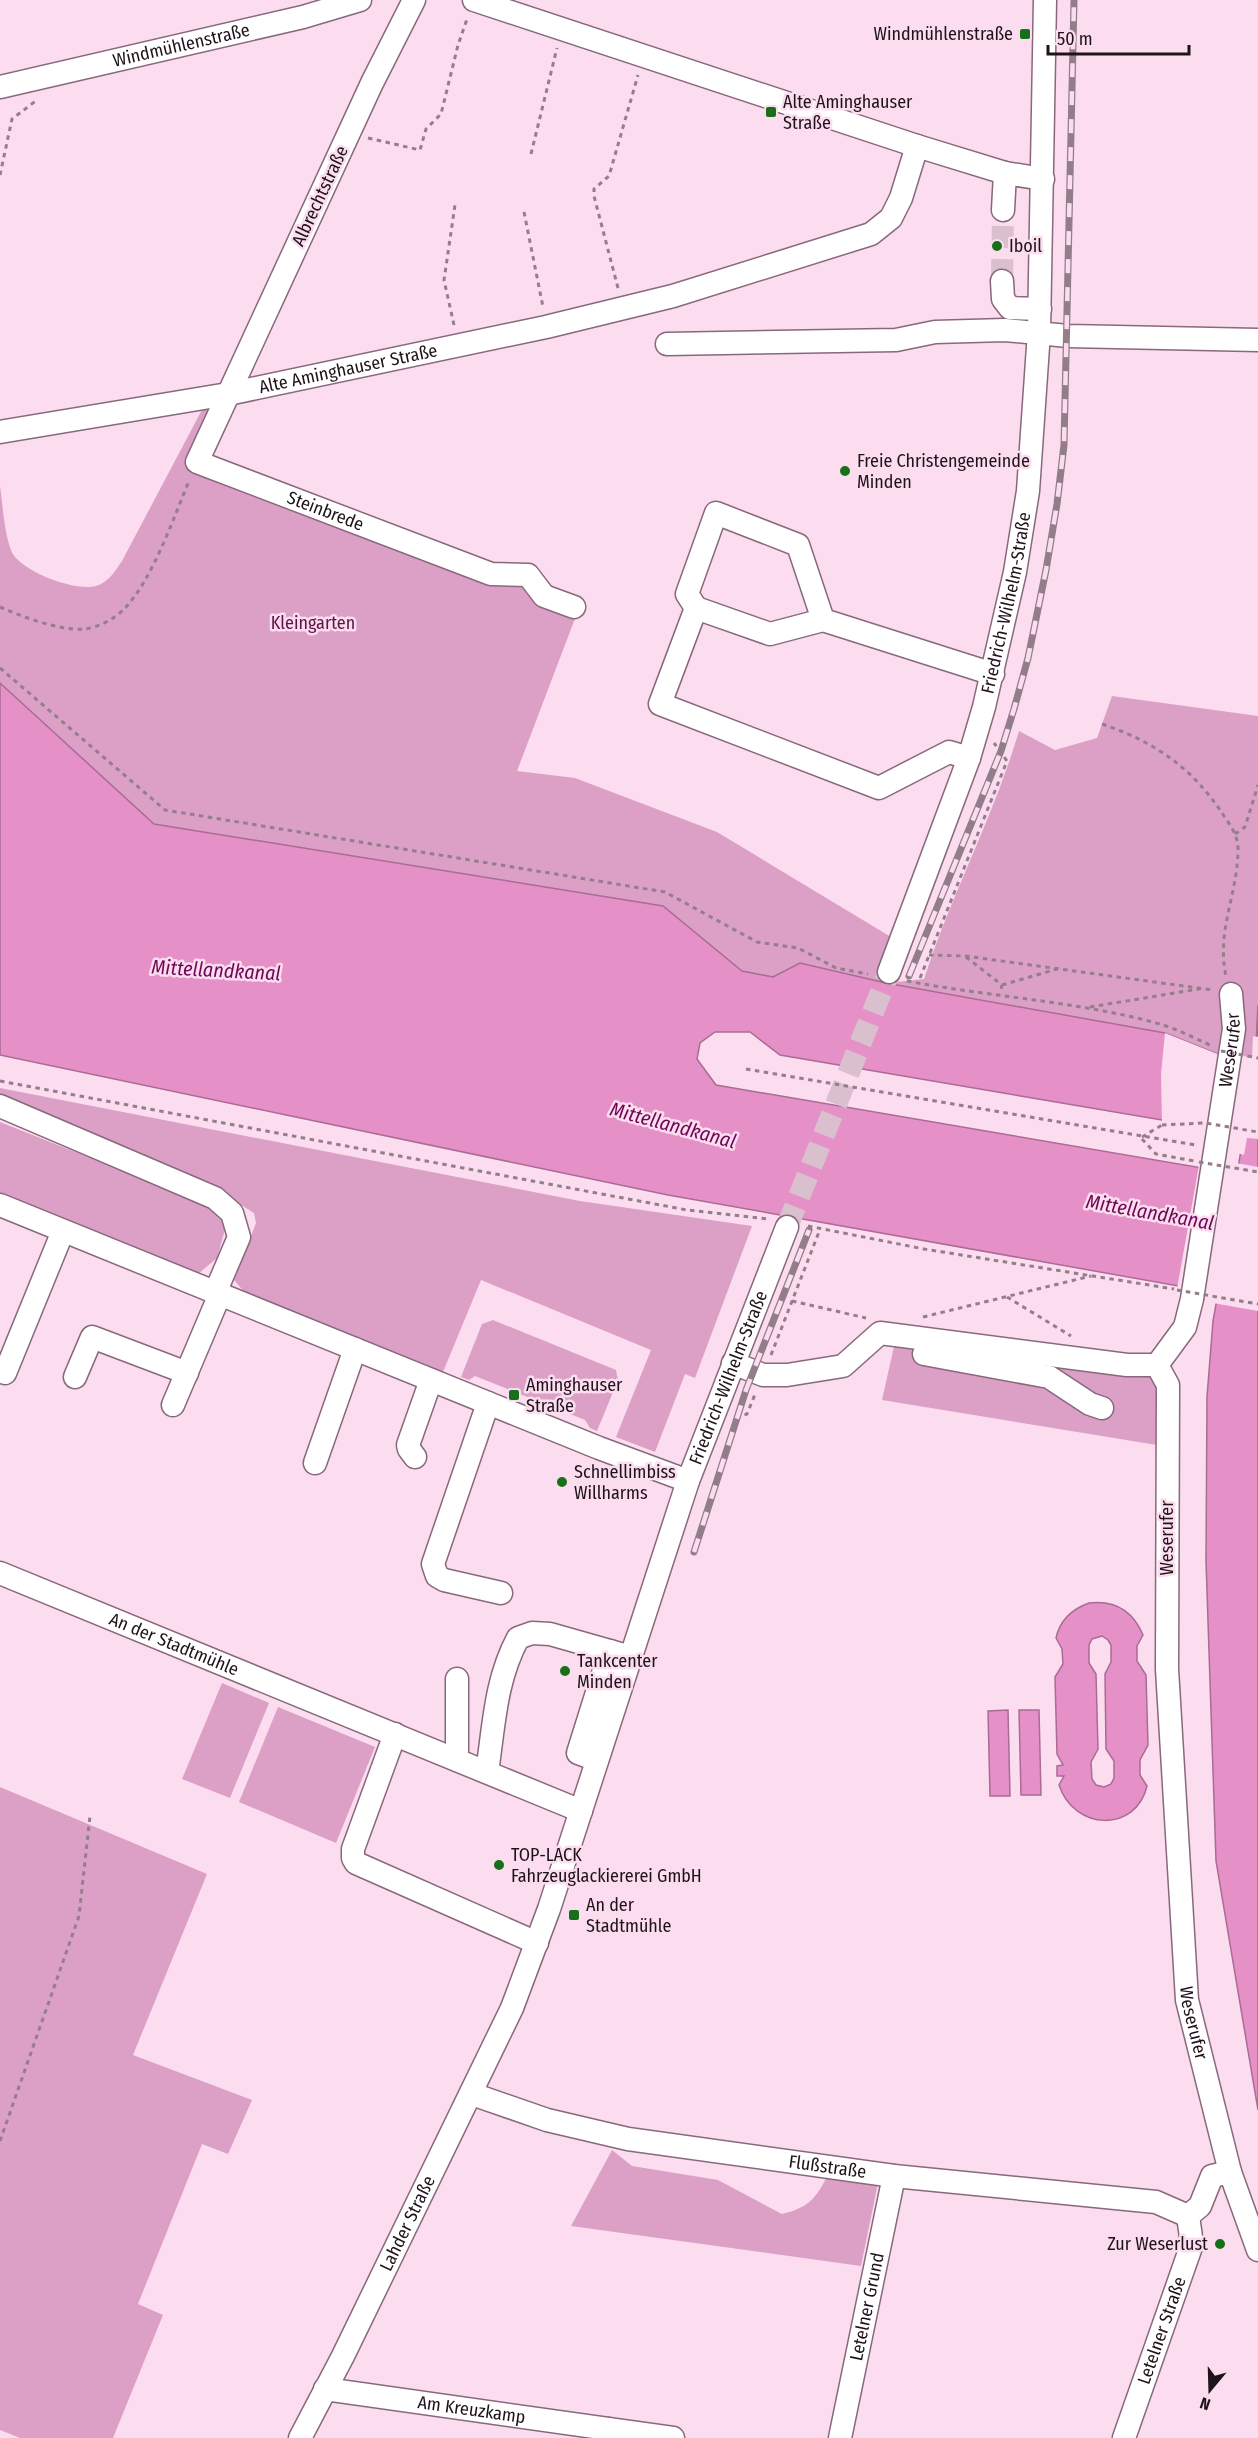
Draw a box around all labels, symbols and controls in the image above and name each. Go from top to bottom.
scale bar [1048,18,1189,56]
street label: Windmühlenstraße [111,19,252,72]
place label: Windmühlenstraße [873,23,1013,45]
marker: Windmühlenstraße [1018,27,1032,41]
text: 50 m [1057,28,1093,50]
place label: Alte Aminghauser Straße [783,91,913,134]
marker: Alte Aminghauser Straße [764,105,778,119]
street label: Albrechtstraße [287,142,353,250]
place label: Iboil [1009,235,1042,257]
marker: Iboil [990,239,1004,253]
street label: Alte Aminghauser Straße [257,339,439,398]
place label: Freie Christengemeinde Minden [857,450,1030,493]
marker: Freie Christengemeinde Minden [838,464,852,478]
street label: Steinbrede [284,486,367,536]
street label: Friedrich-Wilhelm-Straße [976,511,1035,696]
park label: Kleingarten [271,612,355,634]
water label: Mittellandkanal [151,955,281,985]
street label: Weserufer [1214,1011,1245,1089]
water label: Mittellandkanal [607,1097,739,1153]
water label: Mittellandkanal [1084,1189,1216,1235]
street label: Friedrich-Wilhelm-Straße [684,1287,772,1468]
place label: Aminghauser Straße [526,1374,623,1417]
marker: Aminghauser Straße [507,1388,521,1402]
place label: Schnellimbiss Willharms [574,1461,676,1504]
marker: Schnellimbiss Willharms [555,1475,569,1489]
street label: Weserufer [1156,1500,1178,1575]
street label: An der Stadtmühle [106,1608,242,1681]
place label: Tankcenter Minden [577,1650,658,1693]
marker: Tankcenter Minden [558,1664,572,1678]
place label: TOP-LACK Fahrzeuglackiererei GmbH [511,1844,702,1887]
marker: TOP-LACK Fahrzeuglackiererei GmbH [492,1858,506,1872]
place label: An der Stadtmühle [586,1894,671,1937]
marker: An der Stadtmühle [567,1908,581,1922]
street label: Weserufer [1175,1985,1213,2063]
street label: Flußstraße [787,2150,868,2183]
street label: Lahder Straße [375,2172,440,2275]
place label: Zur Weserlust [1107,2233,1208,2255]
marker: Zur Weserlust [1213,2237,1227,2251]
street label: Letelner Grund [845,2251,889,2363]
street label: Letelner Straße [1133,2274,1191,2387]
north arrow [1180,2360,1240,2420]
street label: Am Kreuzkamp [416,2391,527,2428]
text: N [1198,2393,1213,2414]

